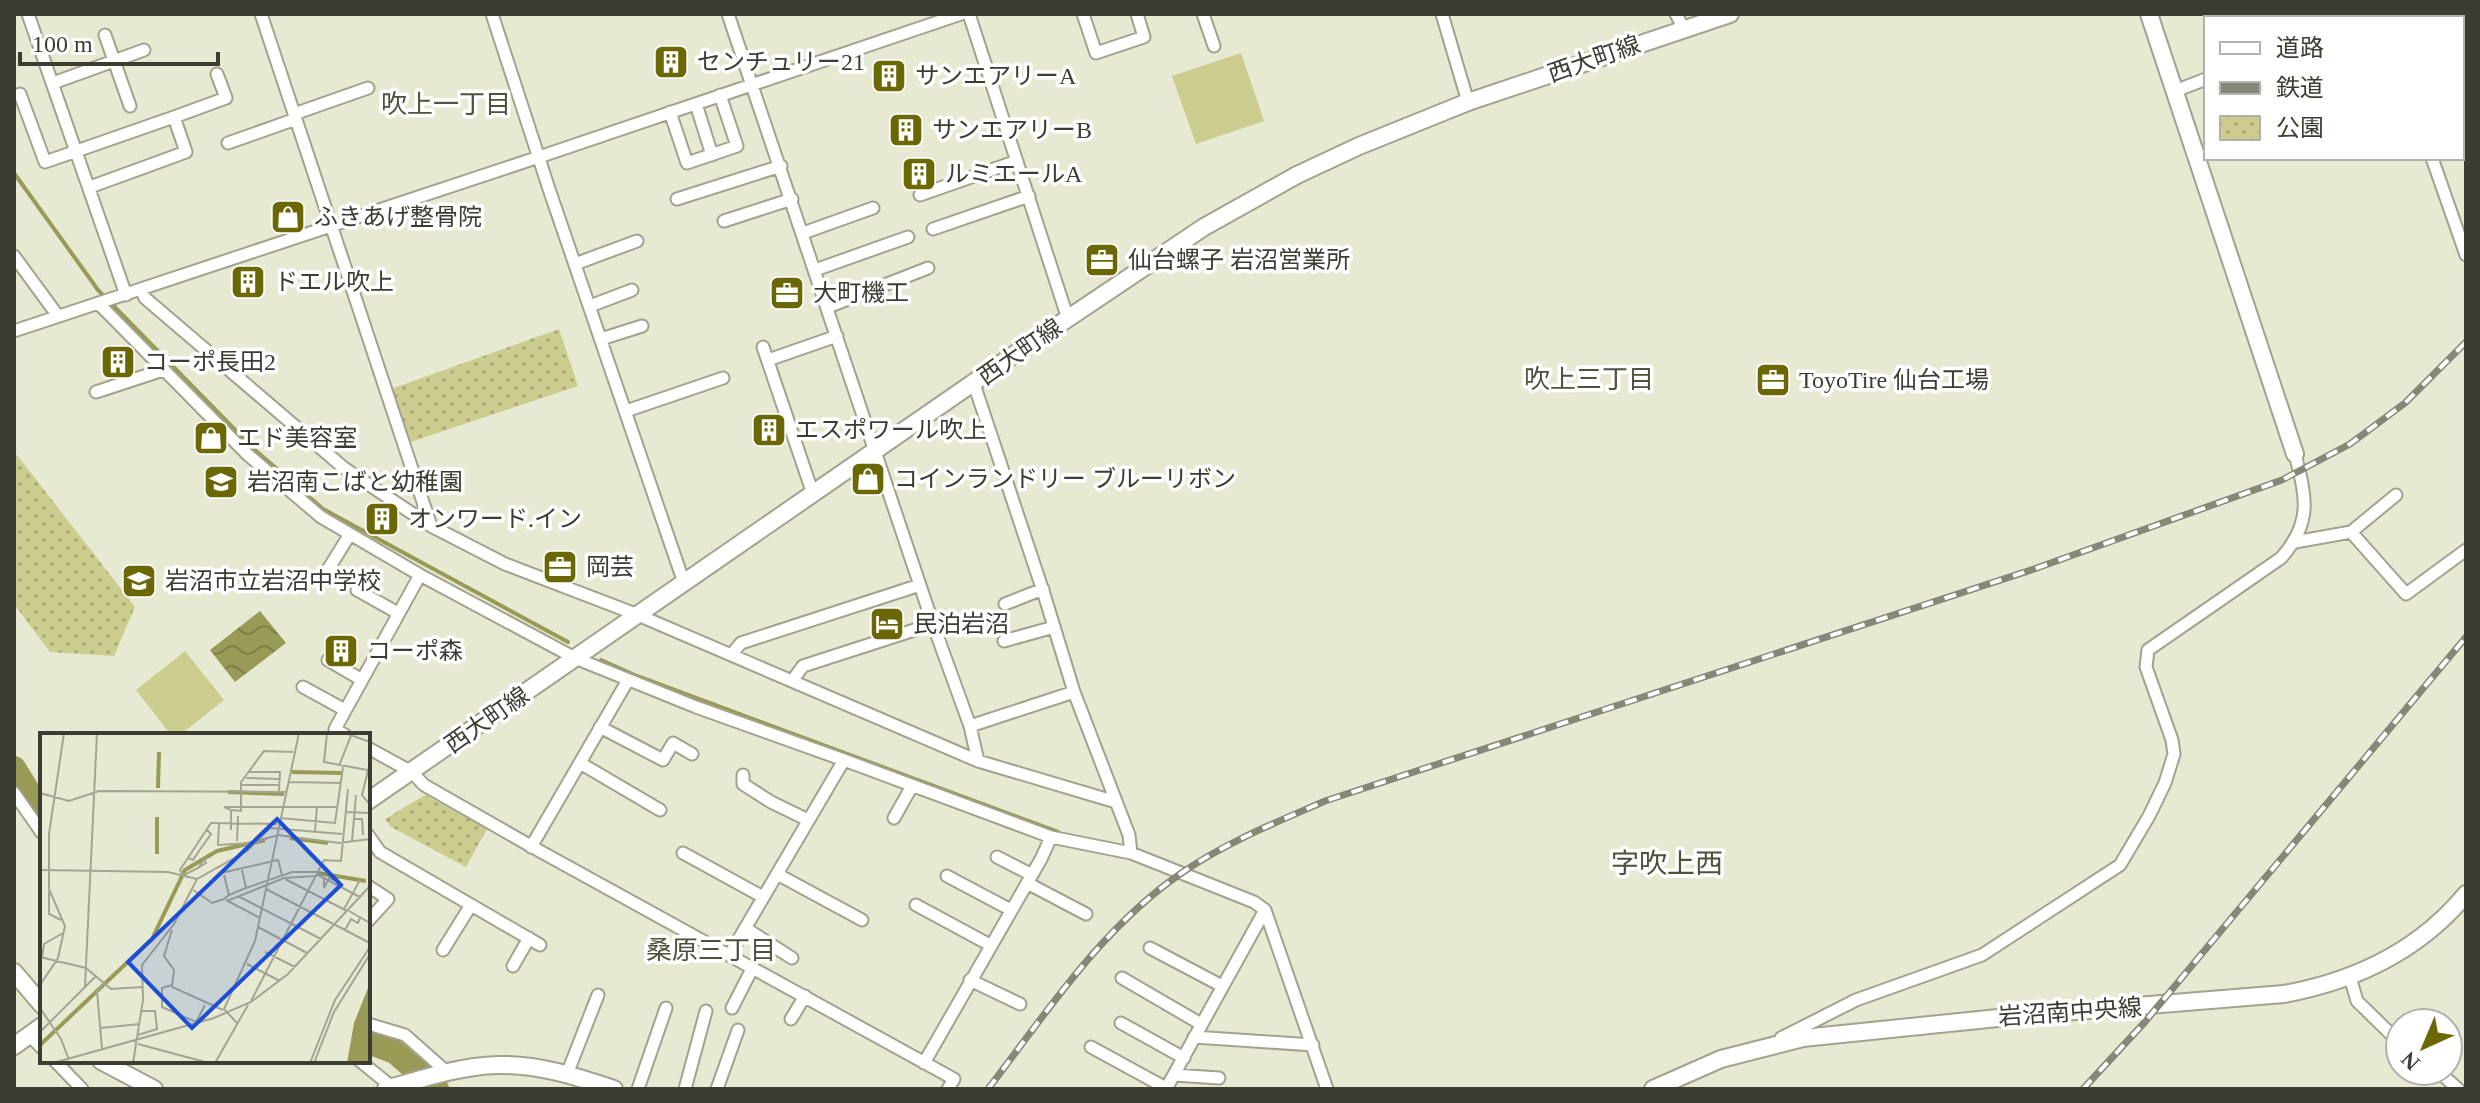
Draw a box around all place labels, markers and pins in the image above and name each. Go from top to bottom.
building icon: センチュリー21 [652,43,690,81]
place label: センチュリー21 [697,49,865,75]
building icon: サンエアリーA [870,57,908,95]
place label: サンエアリーA [915,63,1077,89]
building icon: サンエアリーB [887,111,925,149]
place label: サンエアリーB [932,117,1092,143]
building icon: ルミエールA [900,155,938,193]
place label: ルミエールA [945,161,1083,187]
shop icon: ふきあげ整骨院 [269,198,307,236]
place label: ふきあげ整骨院 [314,204,482,230]
office icon: 仙台螺子 岩沼営業所 [1083,241,1121,279]
place label: 仙台螺子 岩沼営業所 [1128,247,1350,273]
building icon: ドエル吹上 [229,263,267,301]
place label: ドエル吹上 [274,269,394,295]
office icon: 大町機工 [768,274,806,312]
place label: 大町機工 [813,280,909,306]
building icon: コーポ長田2 [99,343,137,381]
place label: コーポ長田2 [144,349,276,375]
office icon: ToyoTire 仙台工場 [1754,361,1792,399]
place label: ToyoTire 仙台工場 [1799,367,1989,393]
building icon: エスポワール吹上 [750,411,788,449]
place label: エスポワール吹上 [795,417,987,443]
shop icon: エド美容室 [192,419,230,457]
place label: エド美容室 [237,425,357,451]
shop icon: コインランドリー ブルーリボン [849,460,887,498]
school or university icon: 岩沼南こばと幼稚園 [202,463,240,501]
place label: コインランドリー ブルーリボン [894,466,1236,492]
place label: 岩沼南こばと幼稚園 [247,469,463,495]
building icon: オンワード.イン [363,500,401,538]
place label: オンワード.イン [408,506,582,532]
office icon: 岡芸 [541,548,579,586]
place label: 岡芸 [586,554,634,580]
school or university icon: 岩沼市立岩沼中学校 [120,562,158,600]
place label: 岩沼市立岩沼中学校 [165,568,381,594]
hotel icon: 民泊岩沼 [868,605,906,643]
place label: 民泊岩沼 [913,611,1009,637]
building icon: コーポ森 [322,632,360,670]
place label: コーポ森 [367,638,463,664]

